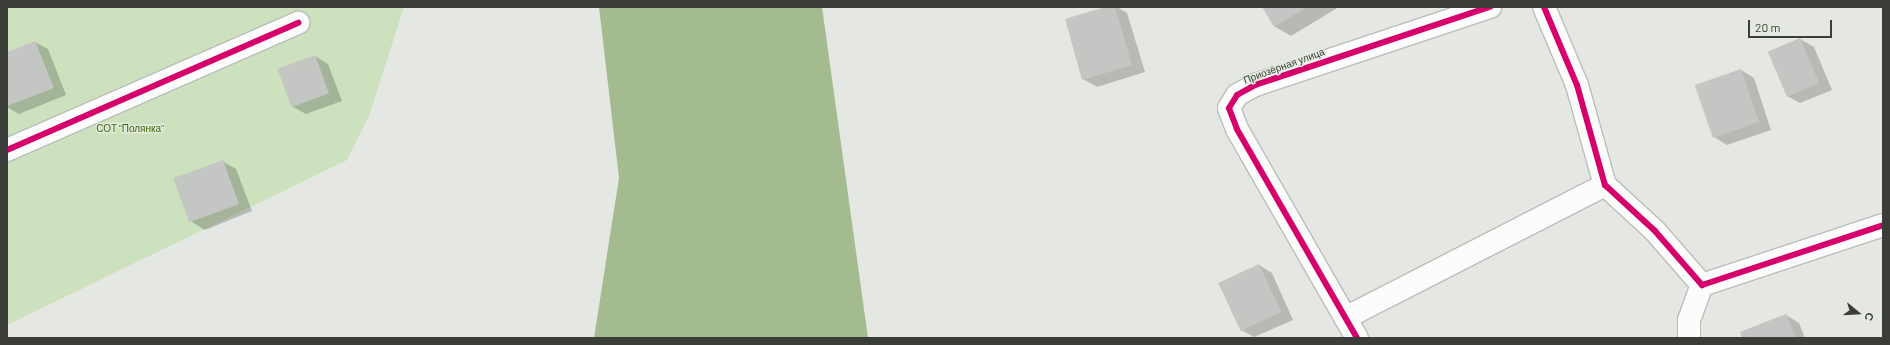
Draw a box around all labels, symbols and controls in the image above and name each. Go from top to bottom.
scale bar [1750,12,1834,38]
text: 20 m [1755,20,1781,34]
street label: Приозёрная улица [1242,46,1326,86]
park label: СОТ "Полянка" [96,123,164,135]
north arrow [1838,293,1878,333]
text: С [1862,311,1877,323]

